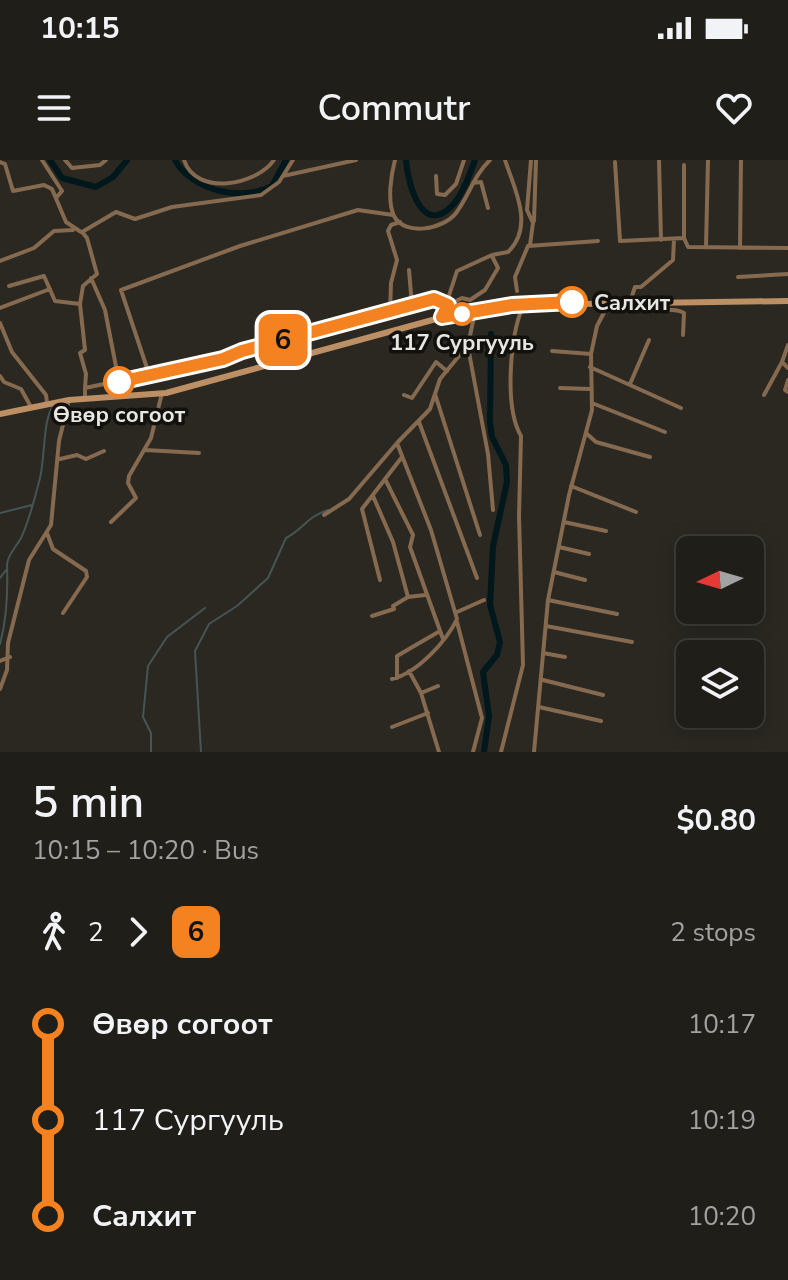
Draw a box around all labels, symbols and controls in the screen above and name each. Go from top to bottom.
text: 10:15 [40,8,119,49]
text: Commutr [318,84,470,133]
icon: menu [32,86,76,130]
icon: heart [712,86,756,130]
marker: Салхит [557,287,587,317]
place label: Салхит [594,288,671,318]
marker: 117 Сургууль [451,303,473,325]
line badge: 6 [257,314,309,366]
text: 6 [275,321,291,359]
place label: 117 Сургууль [390,328,534,358]
marker: Өвөр согоот [104,367,134,397]
place label: Өвөр согоот [53,400,186,430]
north arrow [676,536,764,624]
map controls [676,536,764,728]
button: layers [676,640,764,728]
text: 5 min [32,773,144,833]
text: $0.80 [677,800,756,841]
text: 10:15 – 10:20 · Bus [32,833,259,868]
icon: walk [32,910,76,954]
icon: forward [116,910,160,954]
text: 6 [188,913,204,951]
text: 2 [88,915,104,950]
text: 2 stops [670,915,756,950]
text: Өвөр согоот [92,1004,272,1045]
text: 10:17 [688,1007,756,1042]
text: 117 Сургууль [92,1100,284,1141]
text: 10:19 [688,1103,756,1138]
text: Салхит [92,1196,196,1237]
text: 10:20 [688,1199,756,1234]

